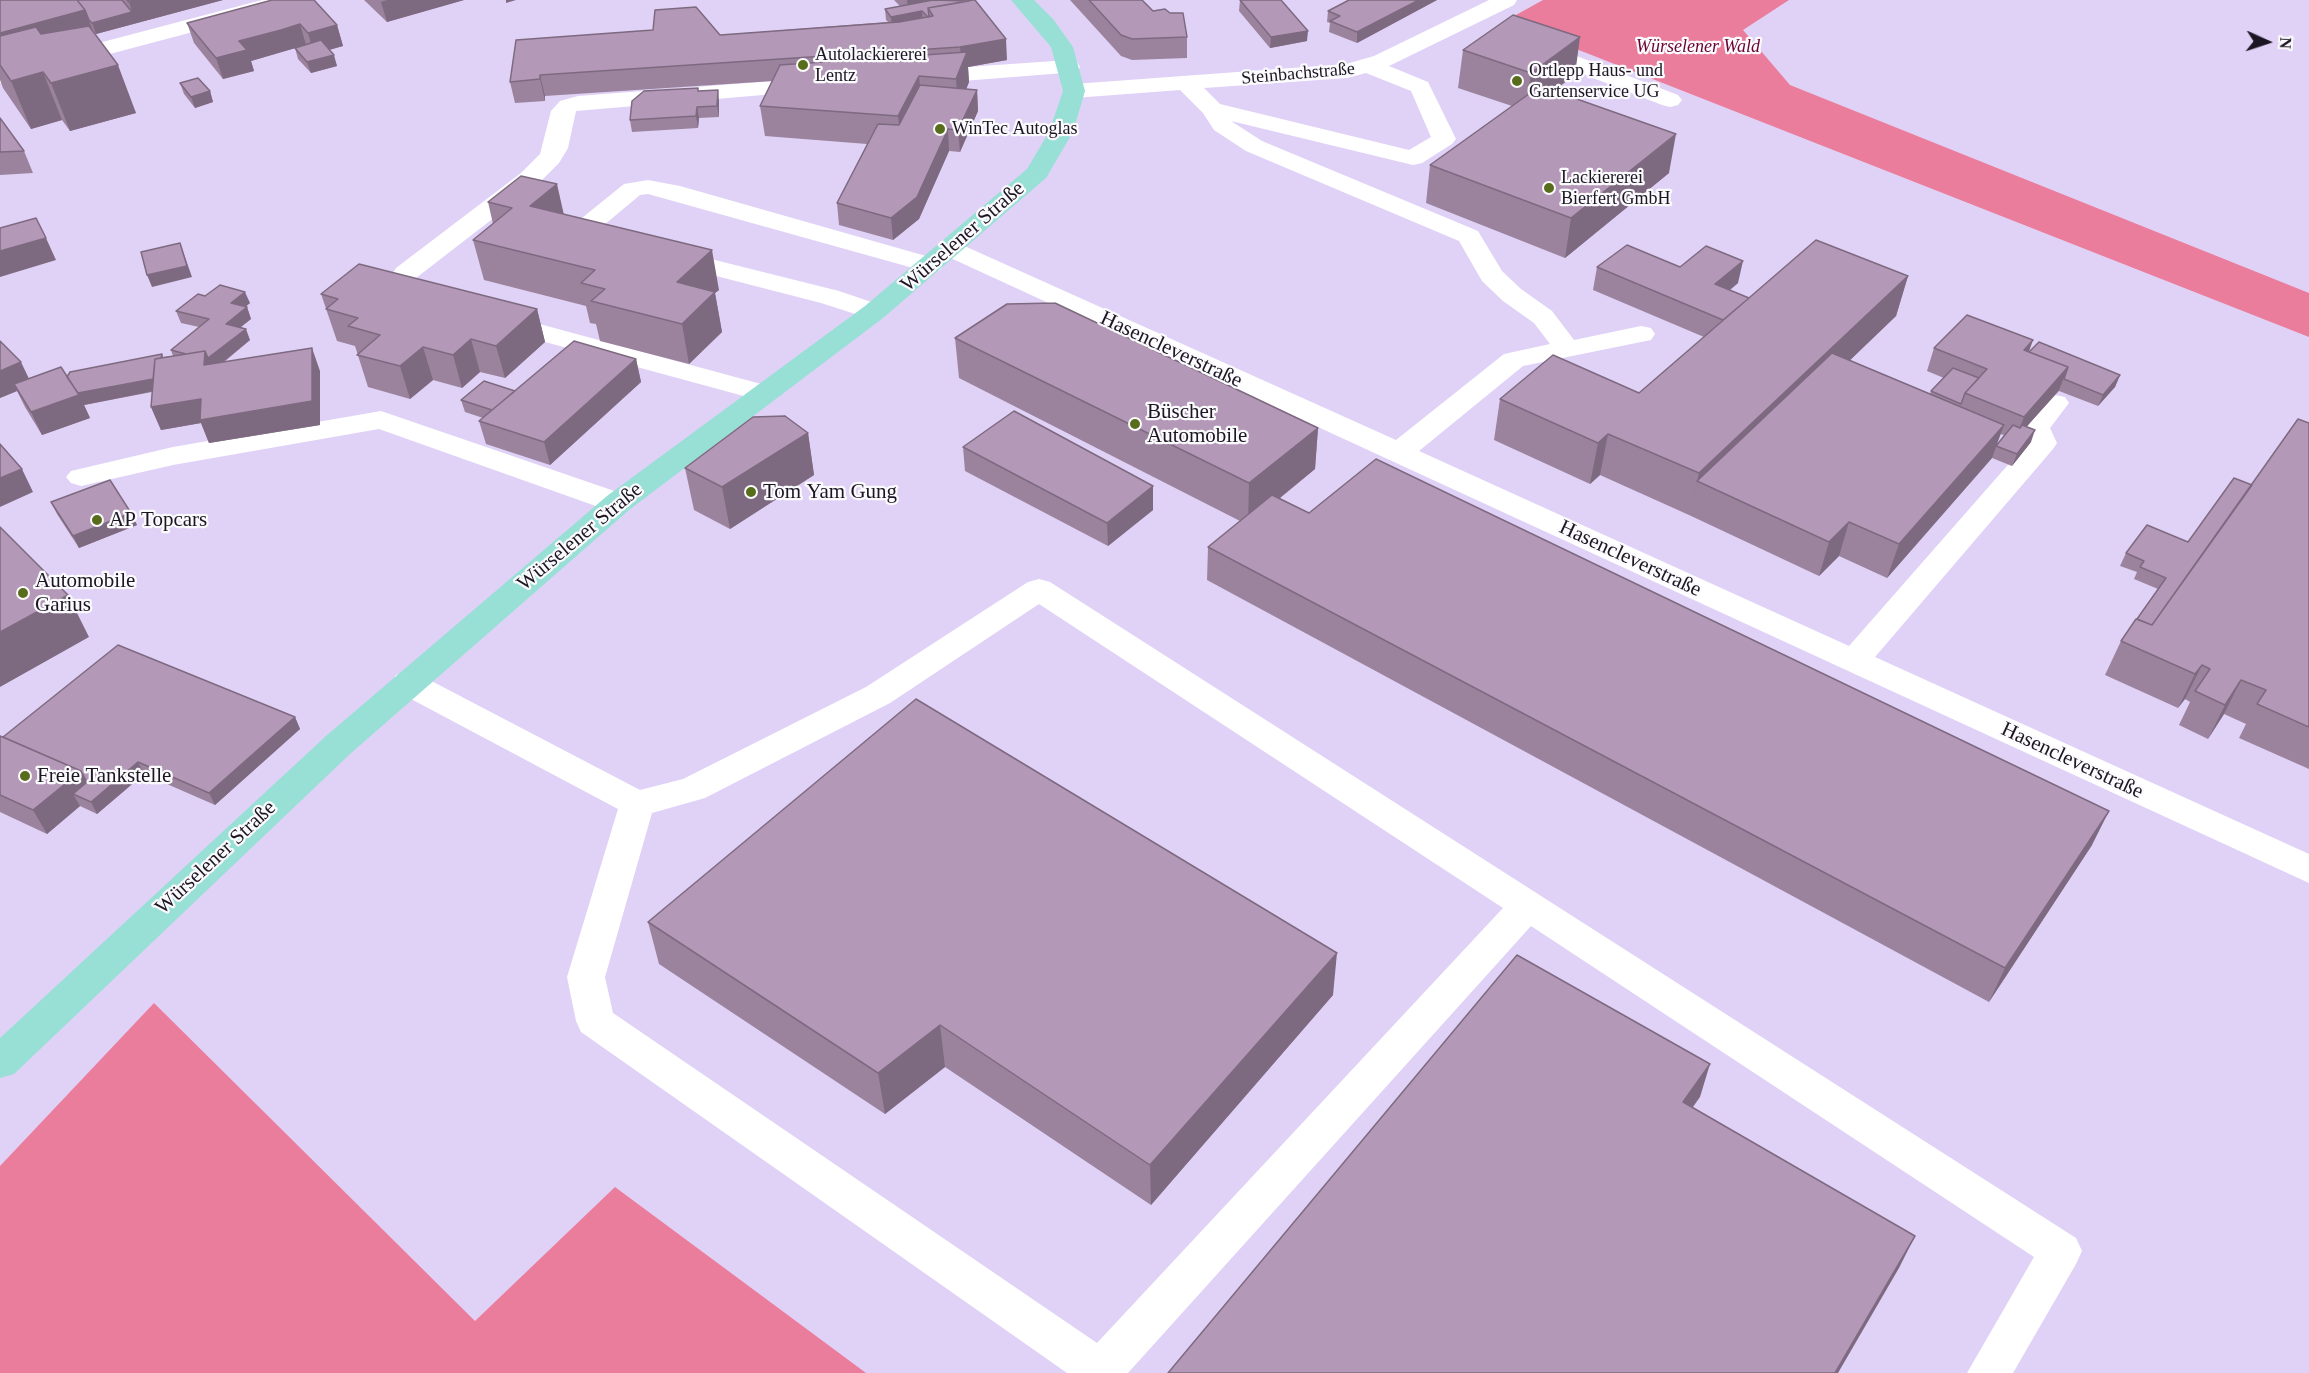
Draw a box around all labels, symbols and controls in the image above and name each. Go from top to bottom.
north arrow [2237,12,2297,72]
park label: Würselener Wald [1636,36,1760,58]
text: N [2277,37,2294,49]
place label: Autolackiererei Lentz [815,44,927,86]
marker: Autolackiererei Lentz [796,58,810,72]
street label: Steinbachstraße [1240,58,1356,90]
place label: Ortlepp Haus- und Gartenservice UG [1529,60,1663,103]
marker: Ortlepp Haus- und Gartenservice UG [1510,74,1524,88]
place label: WinTec Autoglas [952,118,1077,140]
marker: WinTec Autoglas [933,122,947,136]
place label: Lackiererei Bierfert GmbH [1561,167,1670,210]
street label: Würselener Straße [896,176,1030,298]
marker: Lackiererei Bierfert GmbH [1542,181,1556,195]
street label: Hasencleverstraße [1096,306,1246,394]
place label: Büscher Automobile [1147,399,1247,449]
marker: Büscher Automobile [1128,417,1142,431]
street label: Würselener Straße [512,477,648,597]
place label: Tom Yam Gung [763,479,897,505]
marker: Tom Yam Gung [744,485,758,499]
place label: AP Topcars [109,507,207,533]
marker: AP Topcars [90,513,104,527]
street label: Hasencleverstraße [1555,515,1705,603]
place label: Automobile Garius [35,568,135,618]
marker: Automobile Garius [16,586,30,600]
street label: Hasencleverstraße [1997,717,2147,805]
place label: Freie Tankstelle [37,763,171,789]
marker: Freie Tankstelle [18,769,32,783]
street label: Würselener Straße [150,796,282,920]

